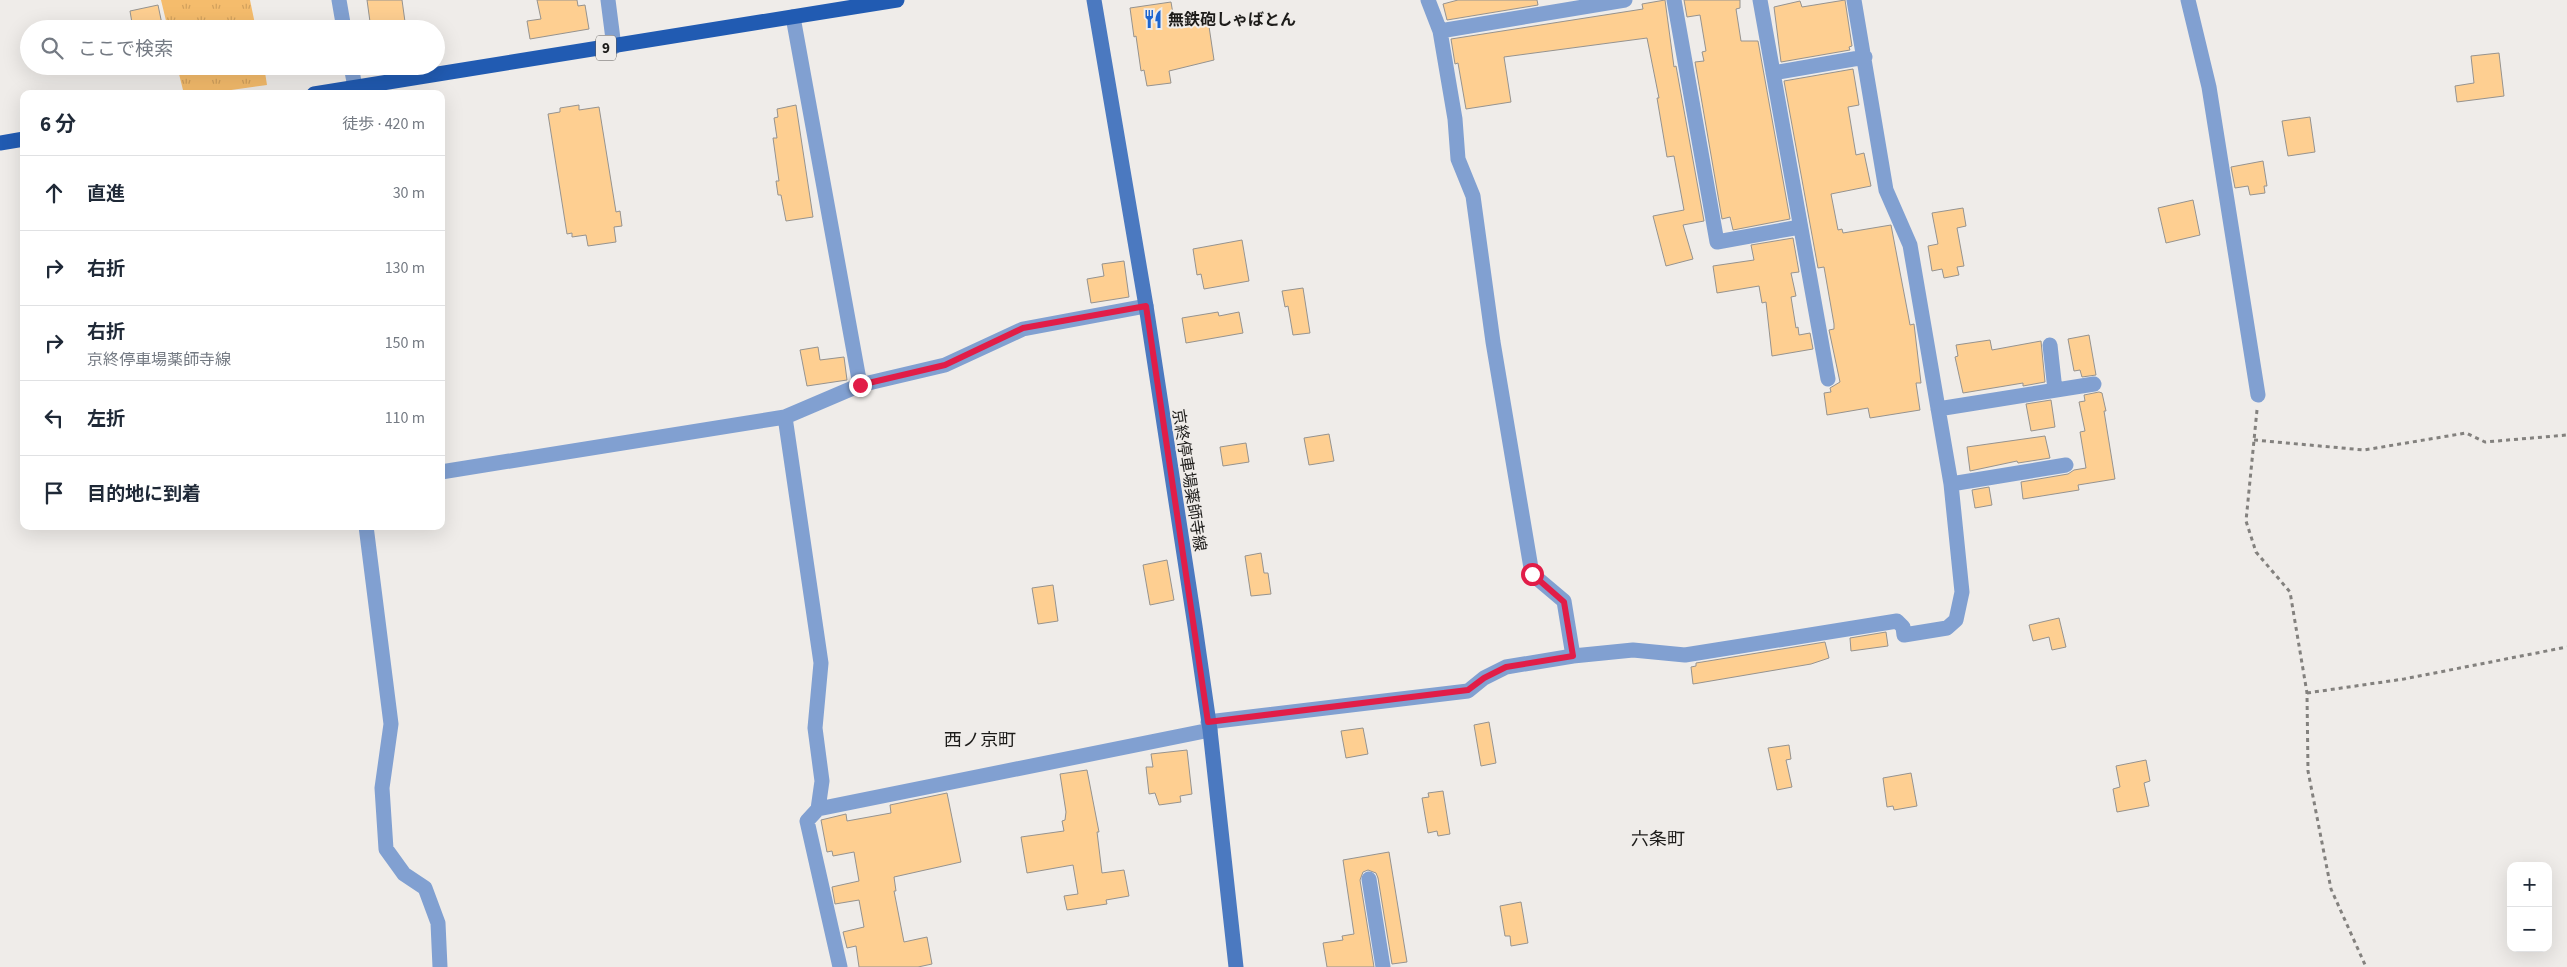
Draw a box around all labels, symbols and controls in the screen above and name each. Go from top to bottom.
restaurant icon: 無鉄砲しゃばとん [1142,8,1164,30]
place label: 無鉄砲しゃばとん [1168,9,1296,31]
search box [20,20,445,75]
icon: search [38,34,66,62]
text: ここで検索 [78,36,173,63]
road number: 9 [596,36,616,60]
text: 6 分 [40,109,76,139]
text: 徒歩 · 420 m [342,113,425,135]
icon: ahead [40,179,68,207]
text: 直進 [87,181,125,208]
text: 30 m [393,182,425,204]
icon: right [40,254,68,282]
text: 右折 [87,256,125,283]
text: 130 m [385,257,425,279]
text: 右折 [87,319,125,346]
icon: right [40,329,68,357]
text: 150 m [385,332,425,354]
text: 京終停車場薬師寺線 [87,349,231,371]
route end [849,374,872,397]
icon: left [40,404,68,432]
text: 左折 [87,406,125,433]
text: 110 m [385,407,425,429]
street label: 京終停車場薬師寺線 [1167,407,1211,553]
icon: arrive [40,479,68,507]
text: 目的地に到着 [87,481,201,508]
route start [1521,563,1544,586]
district label: 西ノ京町 [944,728,1016,753]
district label: 六条町 [1631,827,1685,852]
map controls [2507,862,2552,952]
button: + [2507,862,2552,907]
button: − [2507,907,2552,952]

